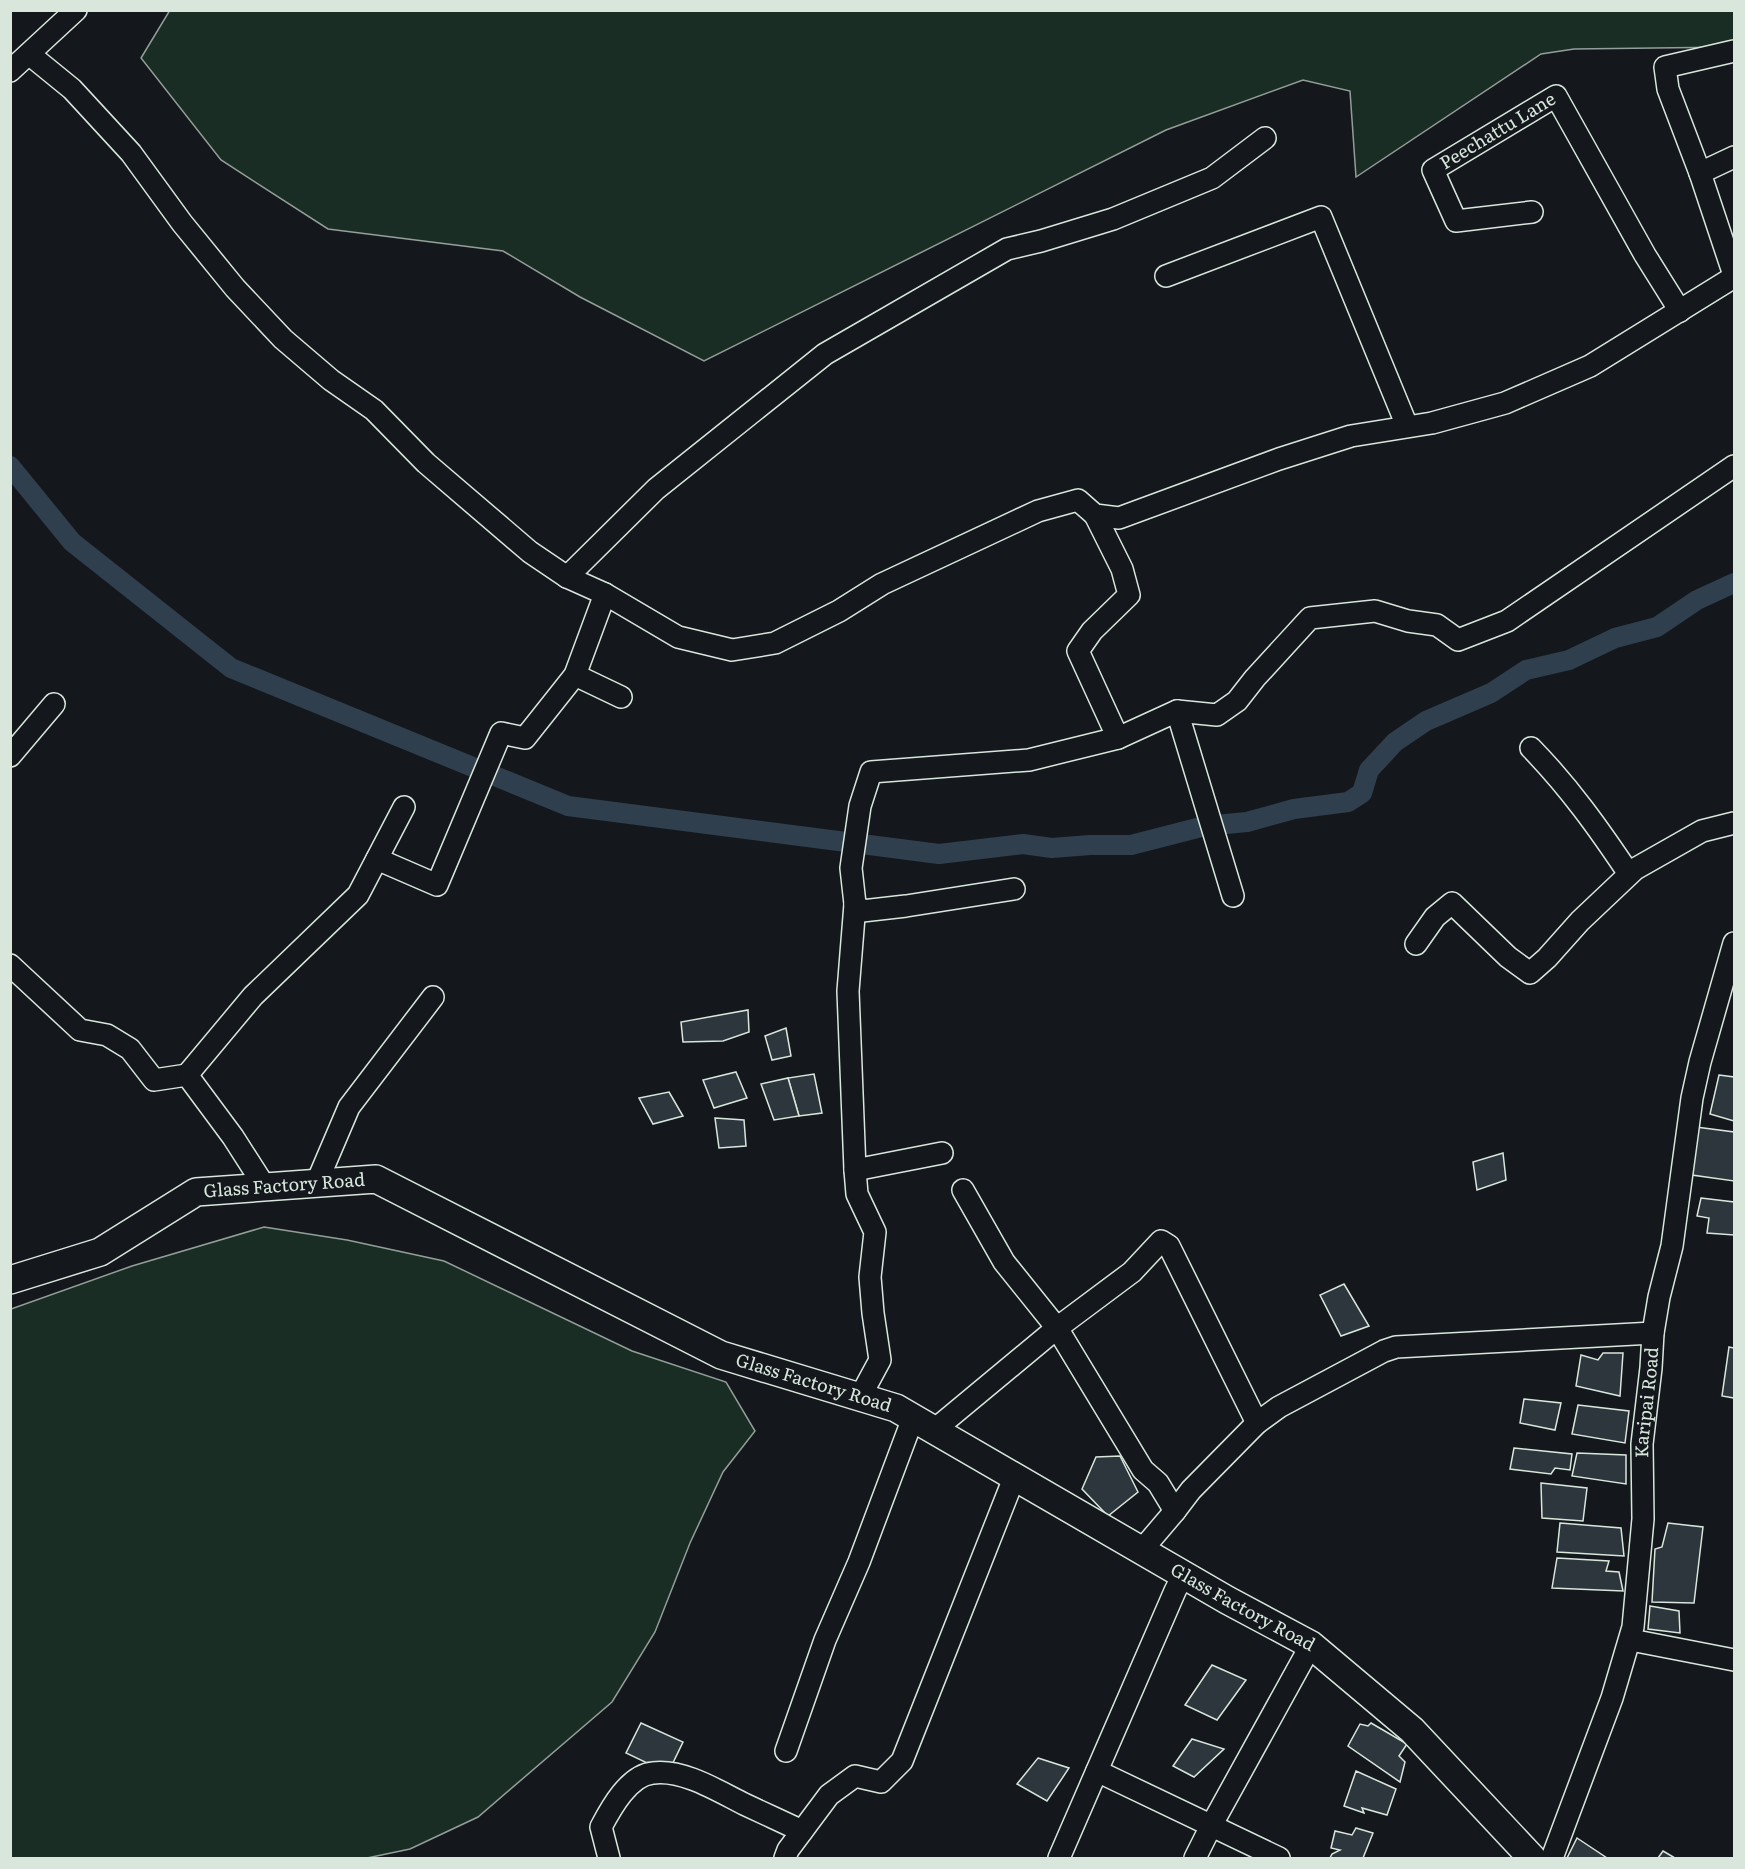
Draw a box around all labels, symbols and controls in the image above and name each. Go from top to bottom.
street label: Peechattu Lane [1434,84,1560,175]
street label: Glass Factory Road [203,1165,366,1203]
street label: Glass Factory Road [733,1345,895,1418]
street label: Karipai Road [1627,1346,1664,1458]
street label: Glass Factory Road [1166,1555,1321,1657]

